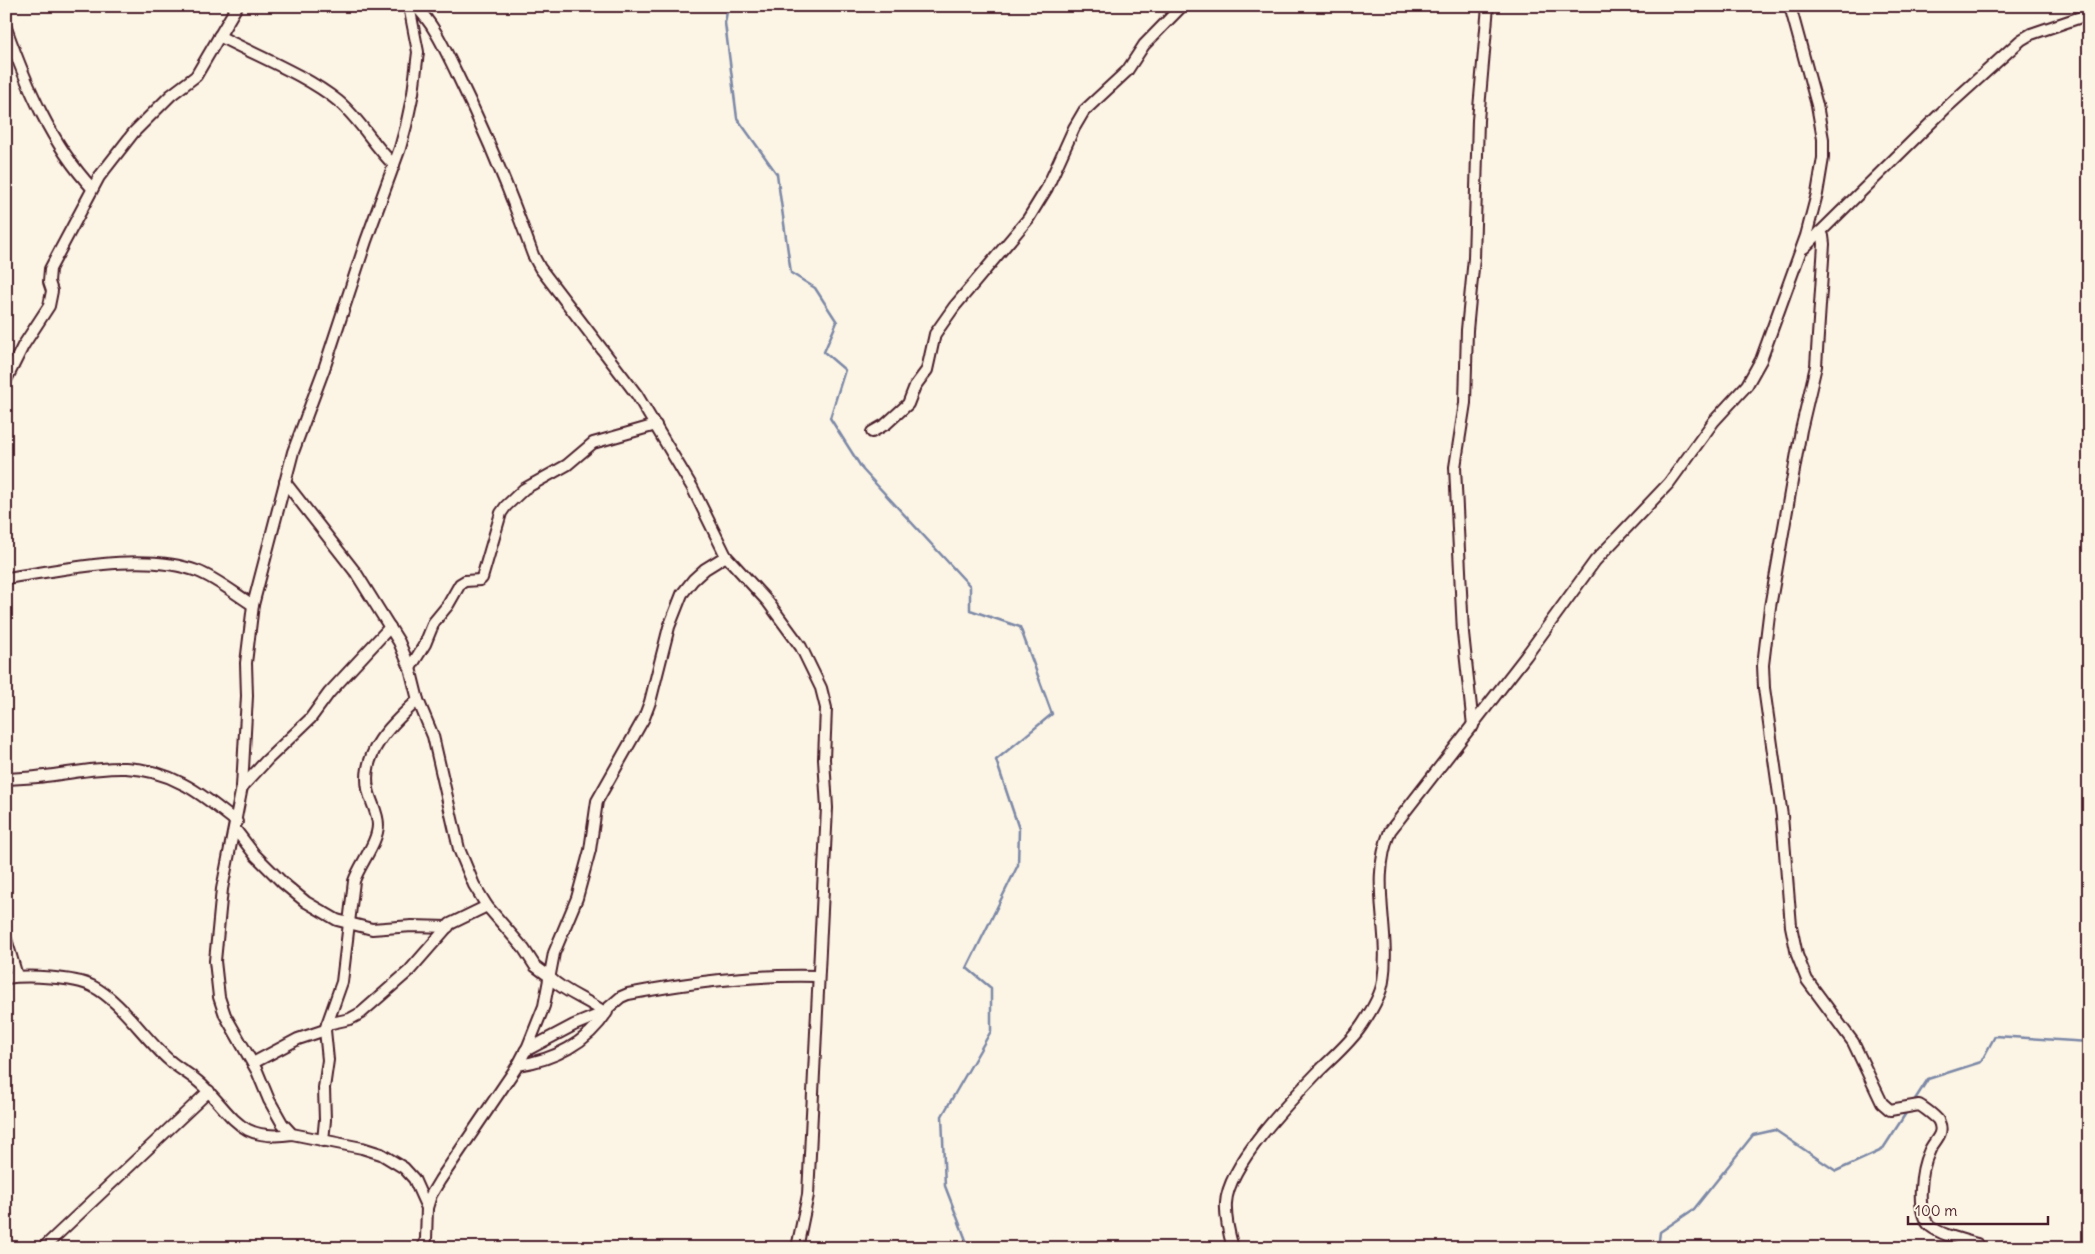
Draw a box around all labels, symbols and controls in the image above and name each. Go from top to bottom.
scale bar [1908,1194,2048,1226]
text: 100 m [1915,1201,1957,1220]

